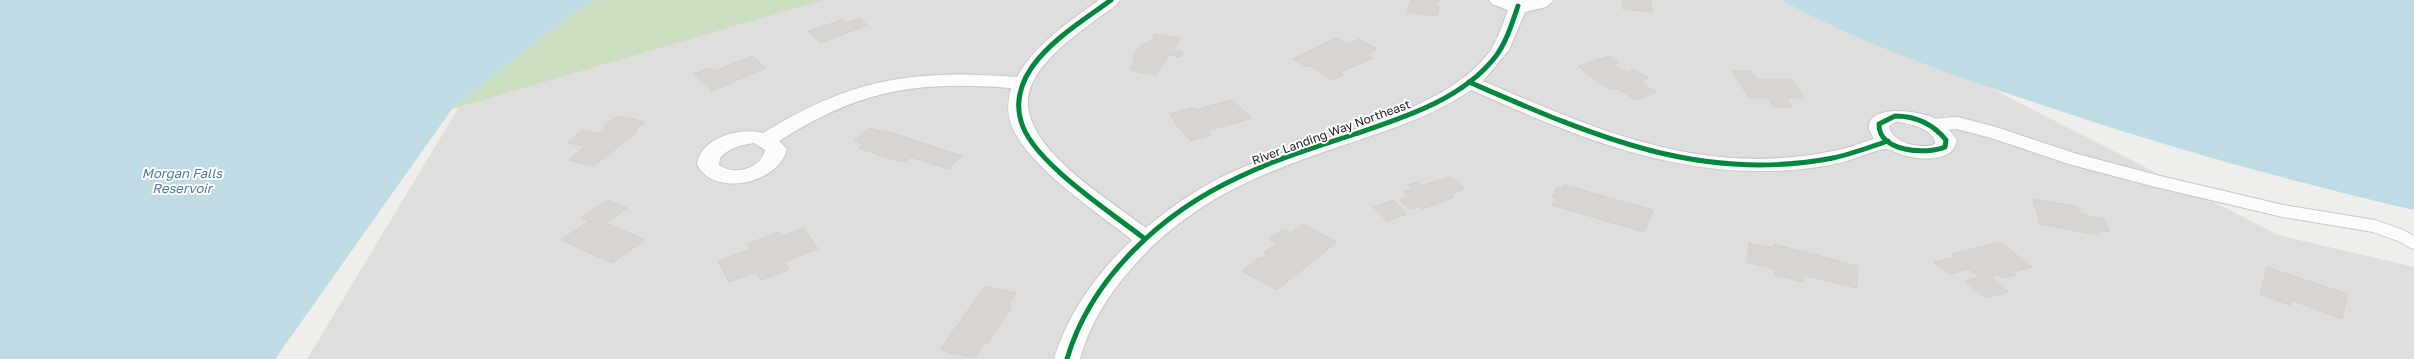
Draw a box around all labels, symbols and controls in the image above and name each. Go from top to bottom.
street label: River Landing Way Northeast [1250,96,1412,168]
water label: Morgan Falls Reservoir [142,165,223,196]

